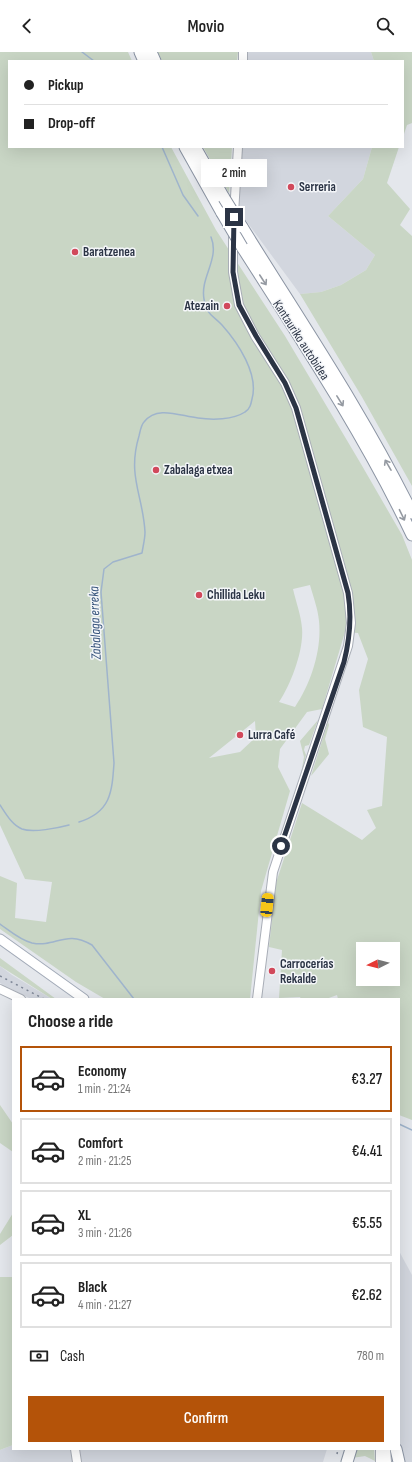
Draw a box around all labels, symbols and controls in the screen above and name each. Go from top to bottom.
icon: back [16,15,38,37]
icon: search [374,15,396,37]
text: Movio [187,16,225,37]
text: Pickup [48,76,84,95]
text: Drop-off [48,114,95,133]
callout: 2 min [201,159,267,187]
text: 2 min [222,165,246,181]
place label: Serreria [299,179,336,195]
marker: Serreria [286,182,296,192]
route end [225,208,243,226]
place label: Baratzenea [83,244,135,260]
marker: Baratzenea [70,247,80,257]
one-way arrow [259,274,267,285]
street label: Kantauriko autobidea [269,297,333,383]
place label: Atezain [183,298,219,314]
marker: Atezain [222,301,232,311]
one-way arrow [336,395,344,406]
one-way arrow [384,459,391,471]
place label: Zabalaga etxea [164,462,232,478]
marker: Zabalaga etxea [151,465,161,475]
one-way arrow [399,509,406,521]
water label: Zabalaga erreka [85,586,105,661]
place label: Chillida Leku [207,587,265,603]
marker: Chillida Leku [194,590,204,600]
place label: Lurra Café [248,727,296,743]
marker: Lurra Café [235,730,245,740]
route start [272,837,290,855]
car [260,892,274,918]
north arrow [356,942,400,986]
map controls [356,942,400,986]
place label: Carrocerías Rekalde [280,956,333,987]
marker: Carrocerías Rekalde [267,966,277,976]
text: Choose a ride [28,1011,113,1032]
icon: car [30,1061,66,1097]
text: Economy [78,1062,127,1081]
text: €3.27 [351,1070,382,1089]
text: 1 min · 21:24 [78,1081,131,1097]
icon: car [30,1133,66,1169]
text: Comfort [78,1134,123,1153]
text: €4.41 [352,1142,382,1161]
text: 2 min · 21:25 [78,1153,131,1169]
icon: car [30,1205,66,1241]
text: XL [78,1206,91,1225]
text: €5.55 [352,1214,382,1233]
text: 3 min · 21:26 [78,1225,132,1241]
icon: car [30,1277,66,1313]
text: Black [78,1278,107,1297]
text: €2.62 [352,1286,382,1305]
text: 4 min · 21:27 [78,1297,132,1313]
icon: cash [28,1345,50,1367]
text: Cash [60,1347,85,1366]
text: 780 m [357,1348,384,1364]
button: Confirm [28,1396,384,1442]

